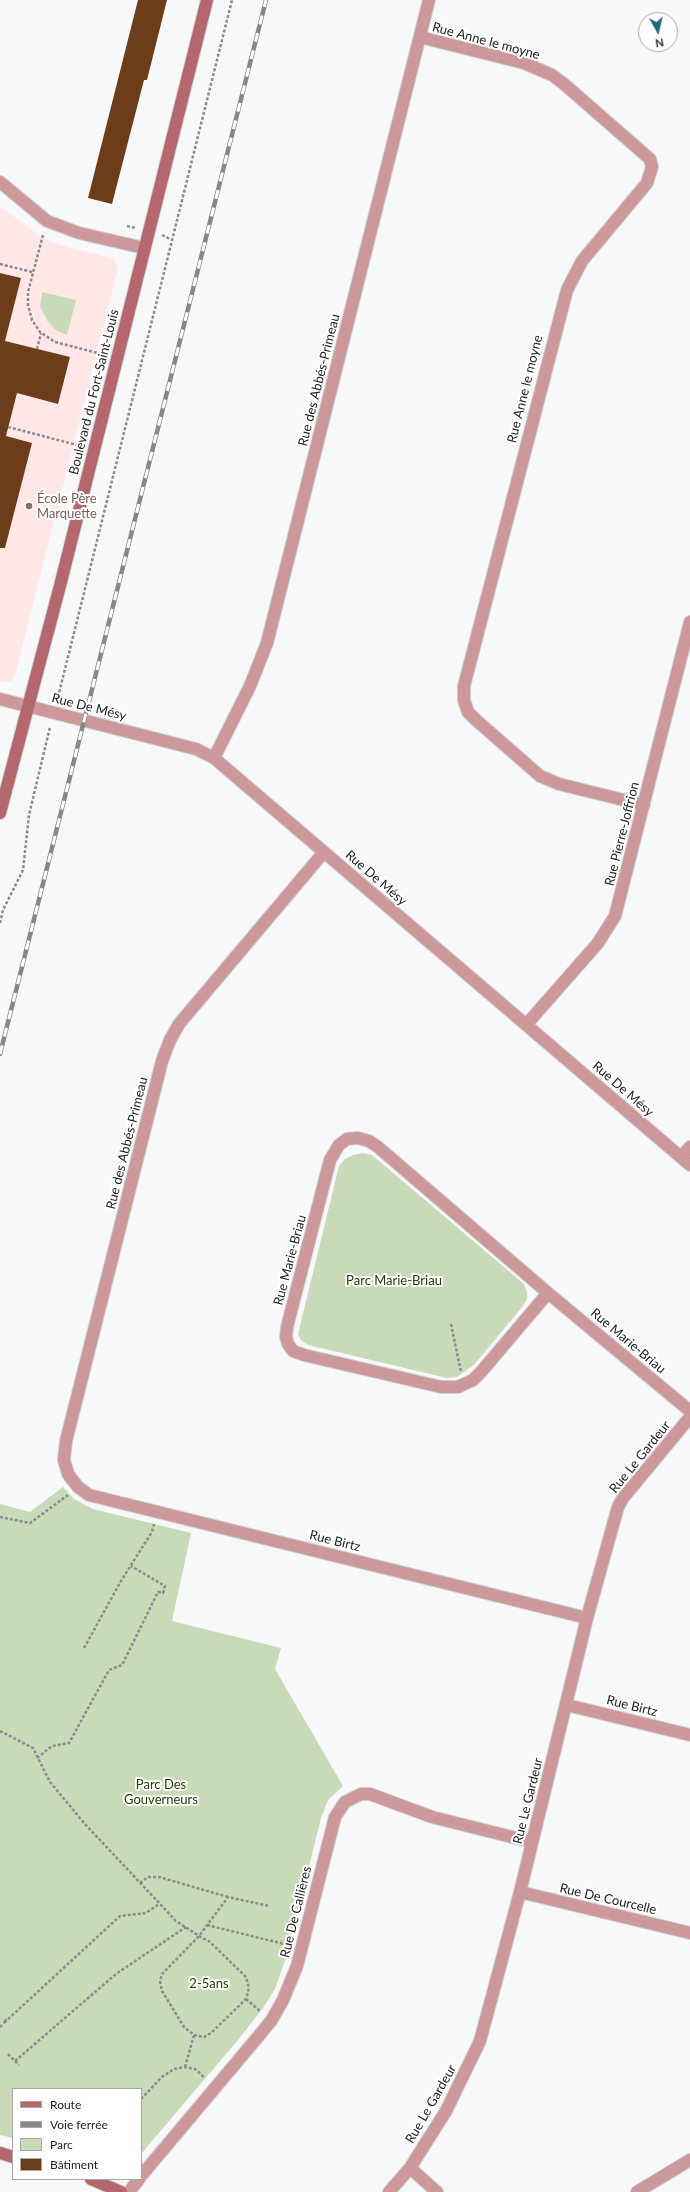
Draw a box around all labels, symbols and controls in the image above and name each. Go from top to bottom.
north arrow [638,12,678,52]
street label: Rue Anne le moyne [431,19,541,63]
text: N [655,36,665,50]
street label: Boulevard du Fort-Saint-Louis [66,308,122,476]
street label: Rue des Abbés-Primeau [295,312,343,448]
street label: Rue Anne le moyne [504,333,546,445]
place label: École Père Marquette [37,491,97,522]
marker: École Père Marquette [24,501,34,511]
street label: Rue De Mésy [50,690,128,724]
street label: Rue Pierre-Joffrion [602,780,642,888]
street label: Rue De Mésy [342,847,410,909]
street label: Rue De Mésy [589,1058,657,1120]
street label: Rue des Abbés-Primeau [103,1075,151,1211]
street label: Rue Marie-Briau [270,1213,310,1307]
park label: Parc Marie-Briau [346,1273,442,1289]
street label: Rue Marie-Briau [587,1305,669,1377]
street label: Rue Le Gardeur [606,1418,674,1496]
street label: Rue Birtz [308,1527,362,1555]
street label: Rue Birtz [605,1692,659,1720]
street label: Rue Le Gardeur [510,1756,546,1846]
park label: Parc Des Gouverneurs [124,1777,198,1808]
street label: Rue De Callières [277,1865,315,1959]
street label: Rue De Courcelle [558,1880,658,1918]
park label: 2-5ans [189,1976,229,1992]
street label: Rue Le Gardeur [402,2062,460,2146]
legend [12,2088,142,2180]
text: Route [50,2097,81,2112]
text: Voie ferrée [50,2117,108,2132]
text: Parc [50,2137,73,2152]
text: Bâtiment [50,2157,98,2172]

